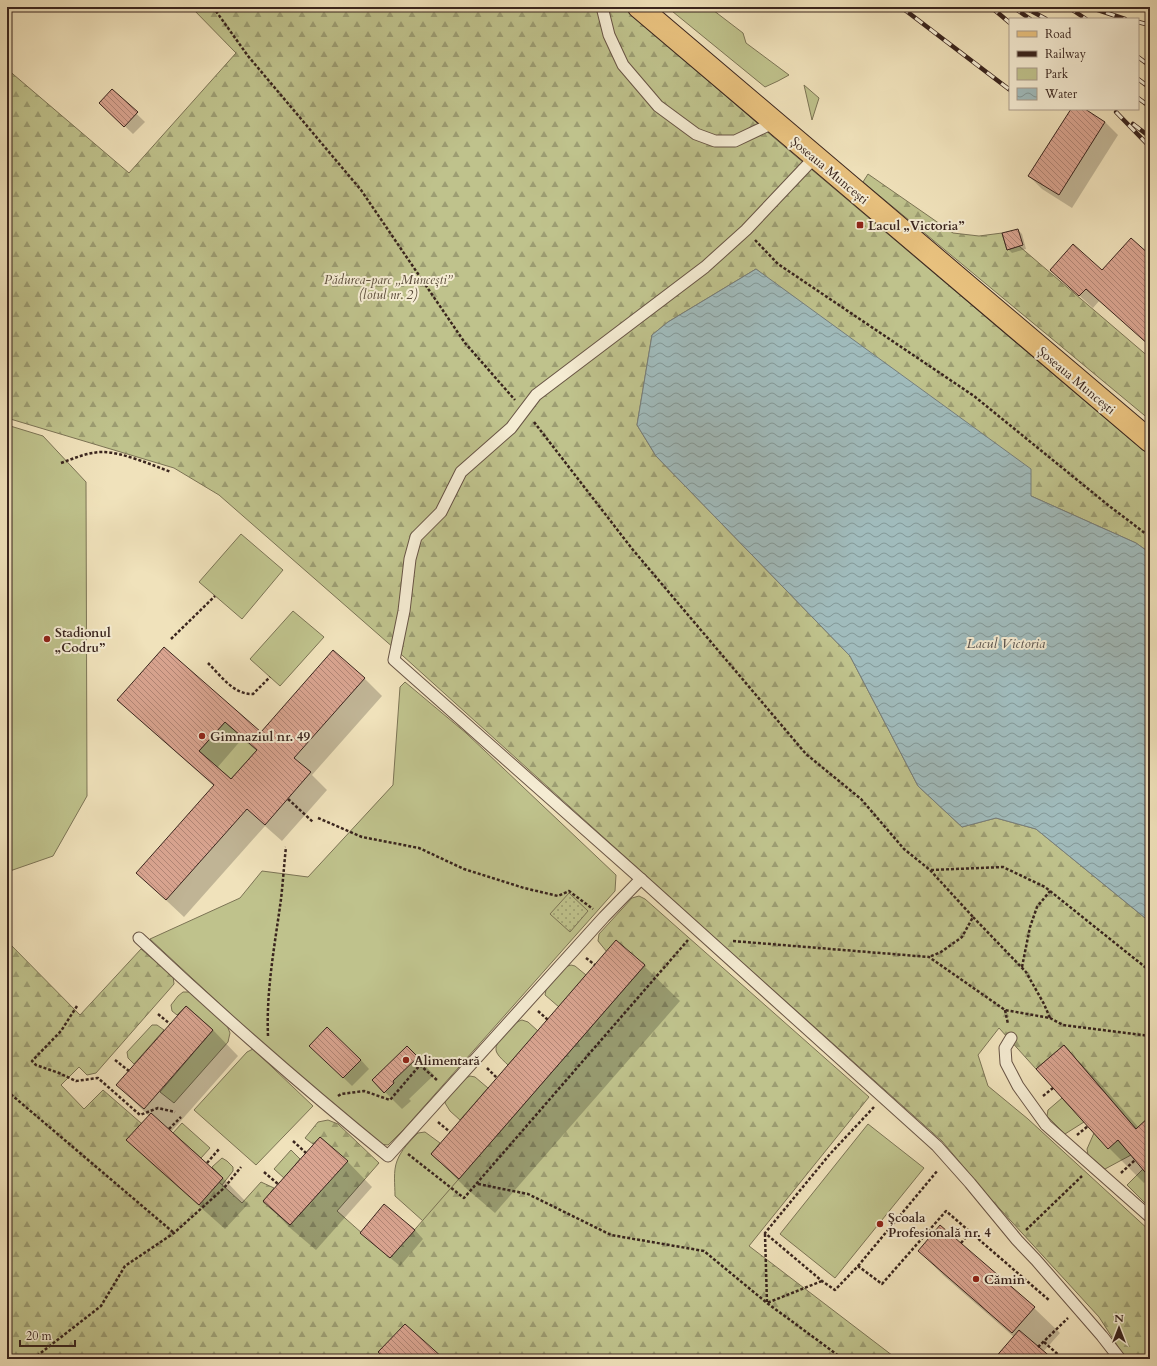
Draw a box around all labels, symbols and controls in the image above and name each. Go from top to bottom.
legend [1009,18,1139,110]
text: Road [1045,26,1072,42]
text: Railway [1045,46,1087,62]
text: Park [1045,66,1069,82]
text: Water [1044,86,1078,102]
street label: Șoseaua Muncești [787,133,872,209]
place label: Lacul „Victoria” [868,217,964,235]
marker: Lacul „Victoria” [855,220,865,230]
park label: Pădurea-parc „Muncești” (lotul nr. 2) [324,271,454,304]
street label: Șoseaua Muncești [1034,343,1119,419]
place label: Stadionul „Codru” [55,624,111,657]
marker: Stadionul „Codru” [42,634,52,644]
water label: Lacul Victoria [967,634,1045,653]
place label: Gimnaziul nr. 49 [210,728,310,746]
marker: Gimnaziul nr. 49 [197,731,207,741]
place label: Alimentară [414,1052,481,1070]
marker: Alimentară [401,1055,411,1065]
place label: Școala Profesională nr. 4 [888,1209,991,1242]
marker: Școala Profesională nr. 4 [875,1219,885,1229]
place label: Cămin [984,1271,1026,1289]
marker: Cămin [971,1274,981,1284]
north arrow [1099,1308,1139,1348]
text: N [1114,1311,1124,1326]
scale bar [20,1322,75,1348]
text: 20 m [26,1328,53,1344]

